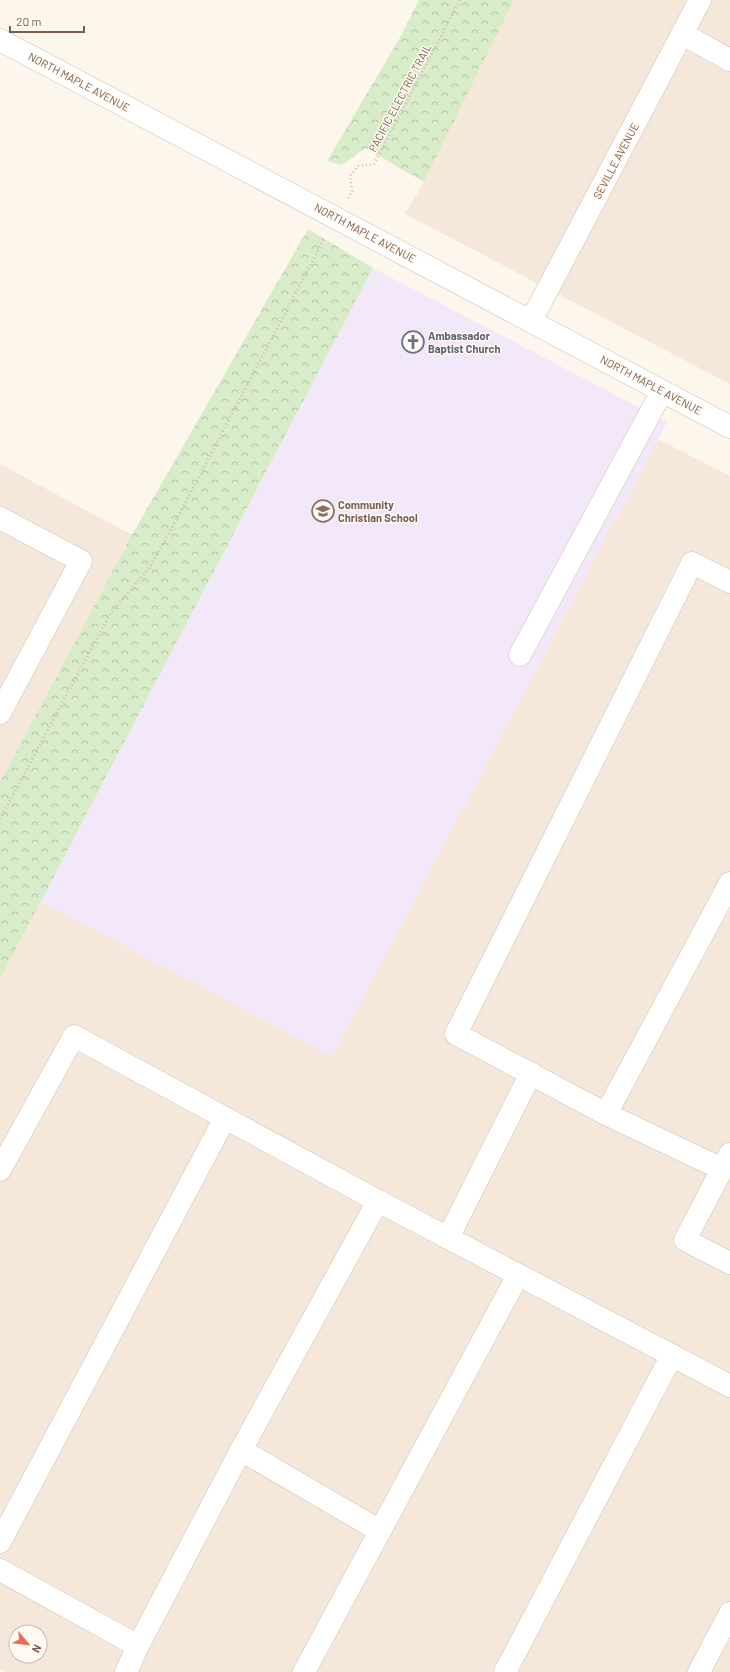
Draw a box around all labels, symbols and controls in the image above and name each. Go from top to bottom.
scale bar [10,8,84,34]
text: 20 m [16,14,42,28]
street label: PACIFIC ELECTRIC TRAIL [366,42,434,154]
street label: NORTH MAPLE AVENUE [26,49,133,114]
street label: SEVILLE AVENUE [590,120,641,201]
street label: NORTH MAPLE AVENUE [312,200,419,265]
church icon: Ambassador Baptist Church [400,329,426,355]
place label: Ambassador Baptist Church [428,329,500,355]
street label: NORTH MAPLE AVENUE [598,352,705,417]
school or university icon: Community Christian School [310,498,336,524]
place label: Community Christian School [338,498,418,524]
north arrow [8,1624,48,1664]
text: N [30,1643,45,1655]

